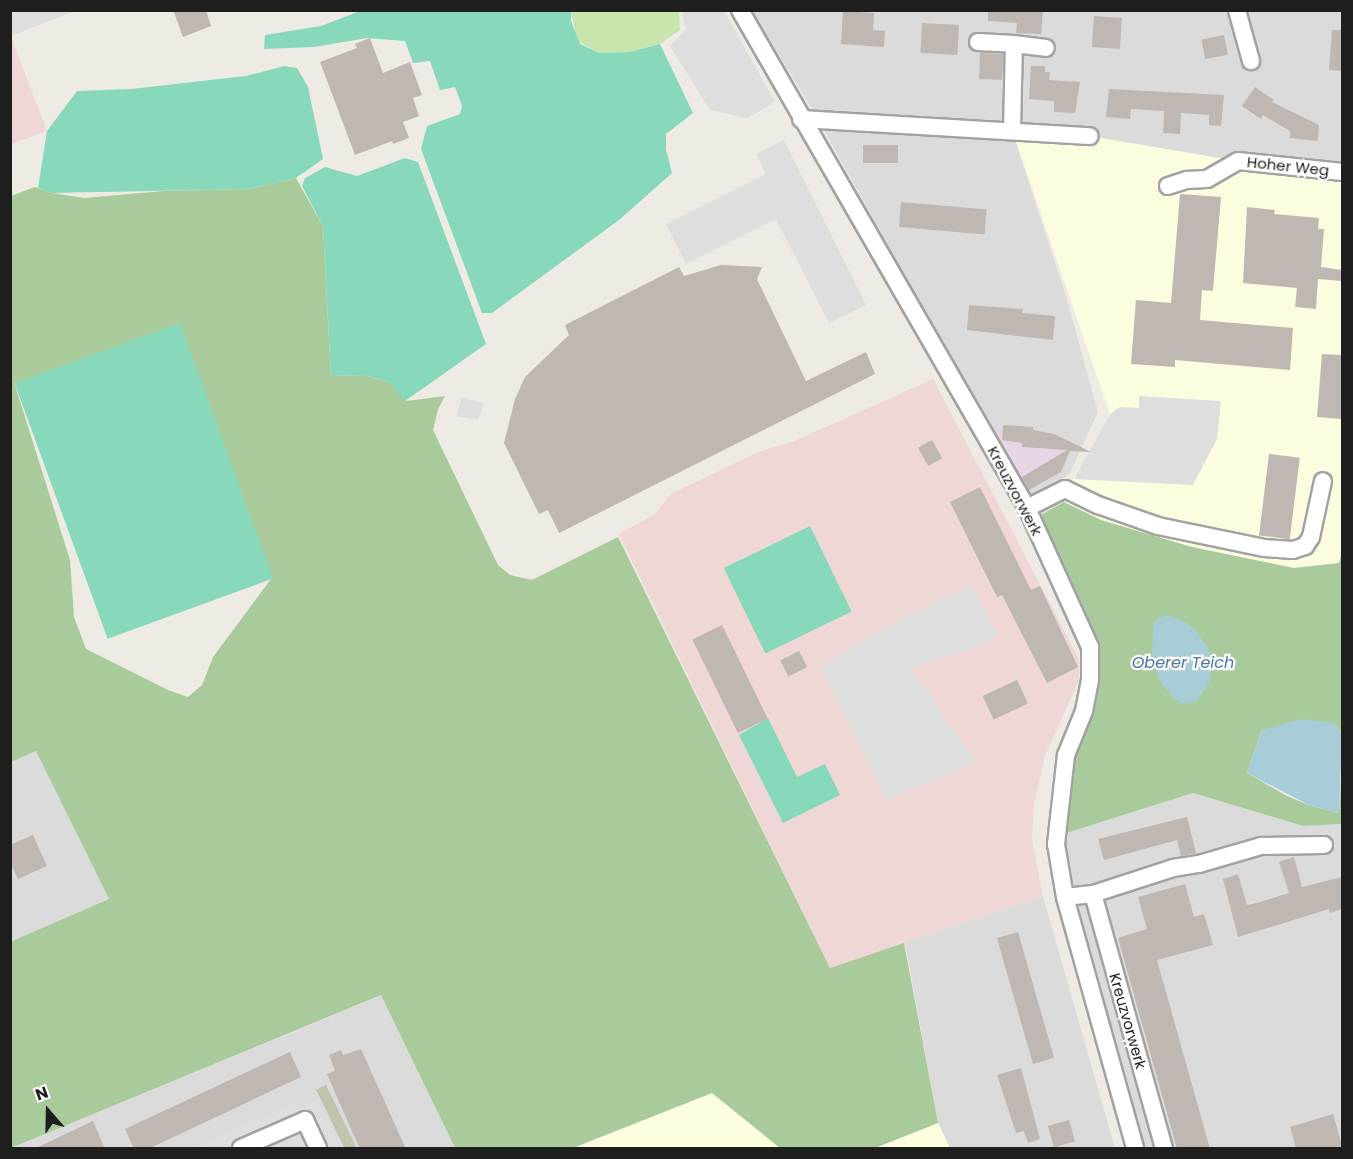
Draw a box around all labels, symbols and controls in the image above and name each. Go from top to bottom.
street label: Hoher Weg [1246,153,1330,179]
street label: Kreuzvorwerk [984,443,1046,539]
water label: Oberer Teich [1132,653,1234,673]
street label: Kreuzvorwerk [1106,971,1150,1071]
north arrow [18,1081,78,1141]
text: N [32,1081,51,1106]

